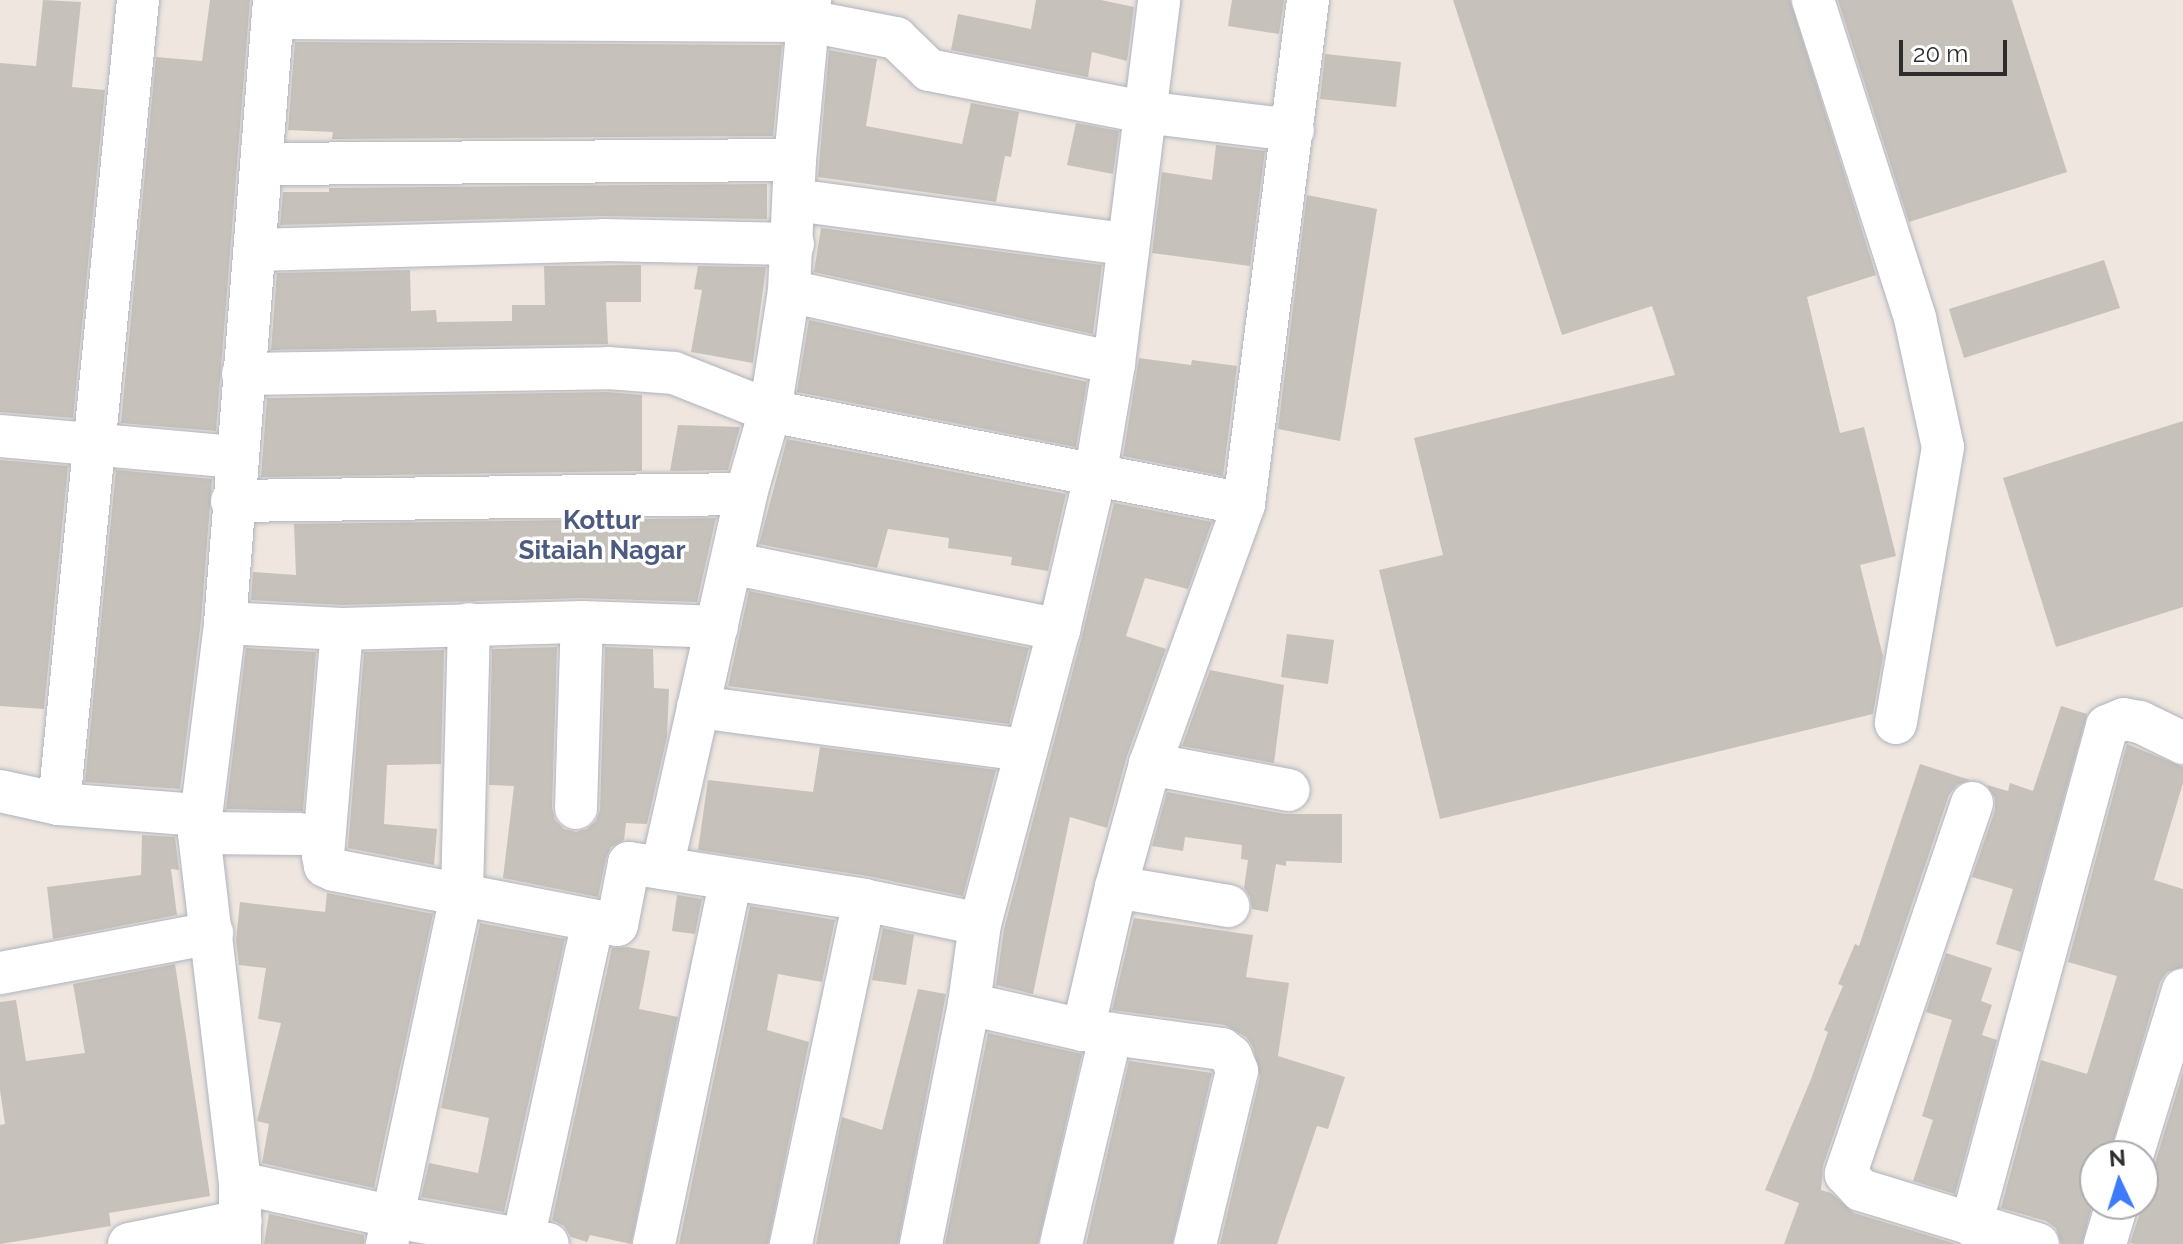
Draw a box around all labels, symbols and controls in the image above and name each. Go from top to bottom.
scale bar [1903,24,2011,74]
text: 20 m [1913,39,1968,68]
district label: Kottur Sitaiah Nagar [518,505,686,566]
north arrow [2079,1140,2159,1220]
text: N [2108,1145,2127,1172]

